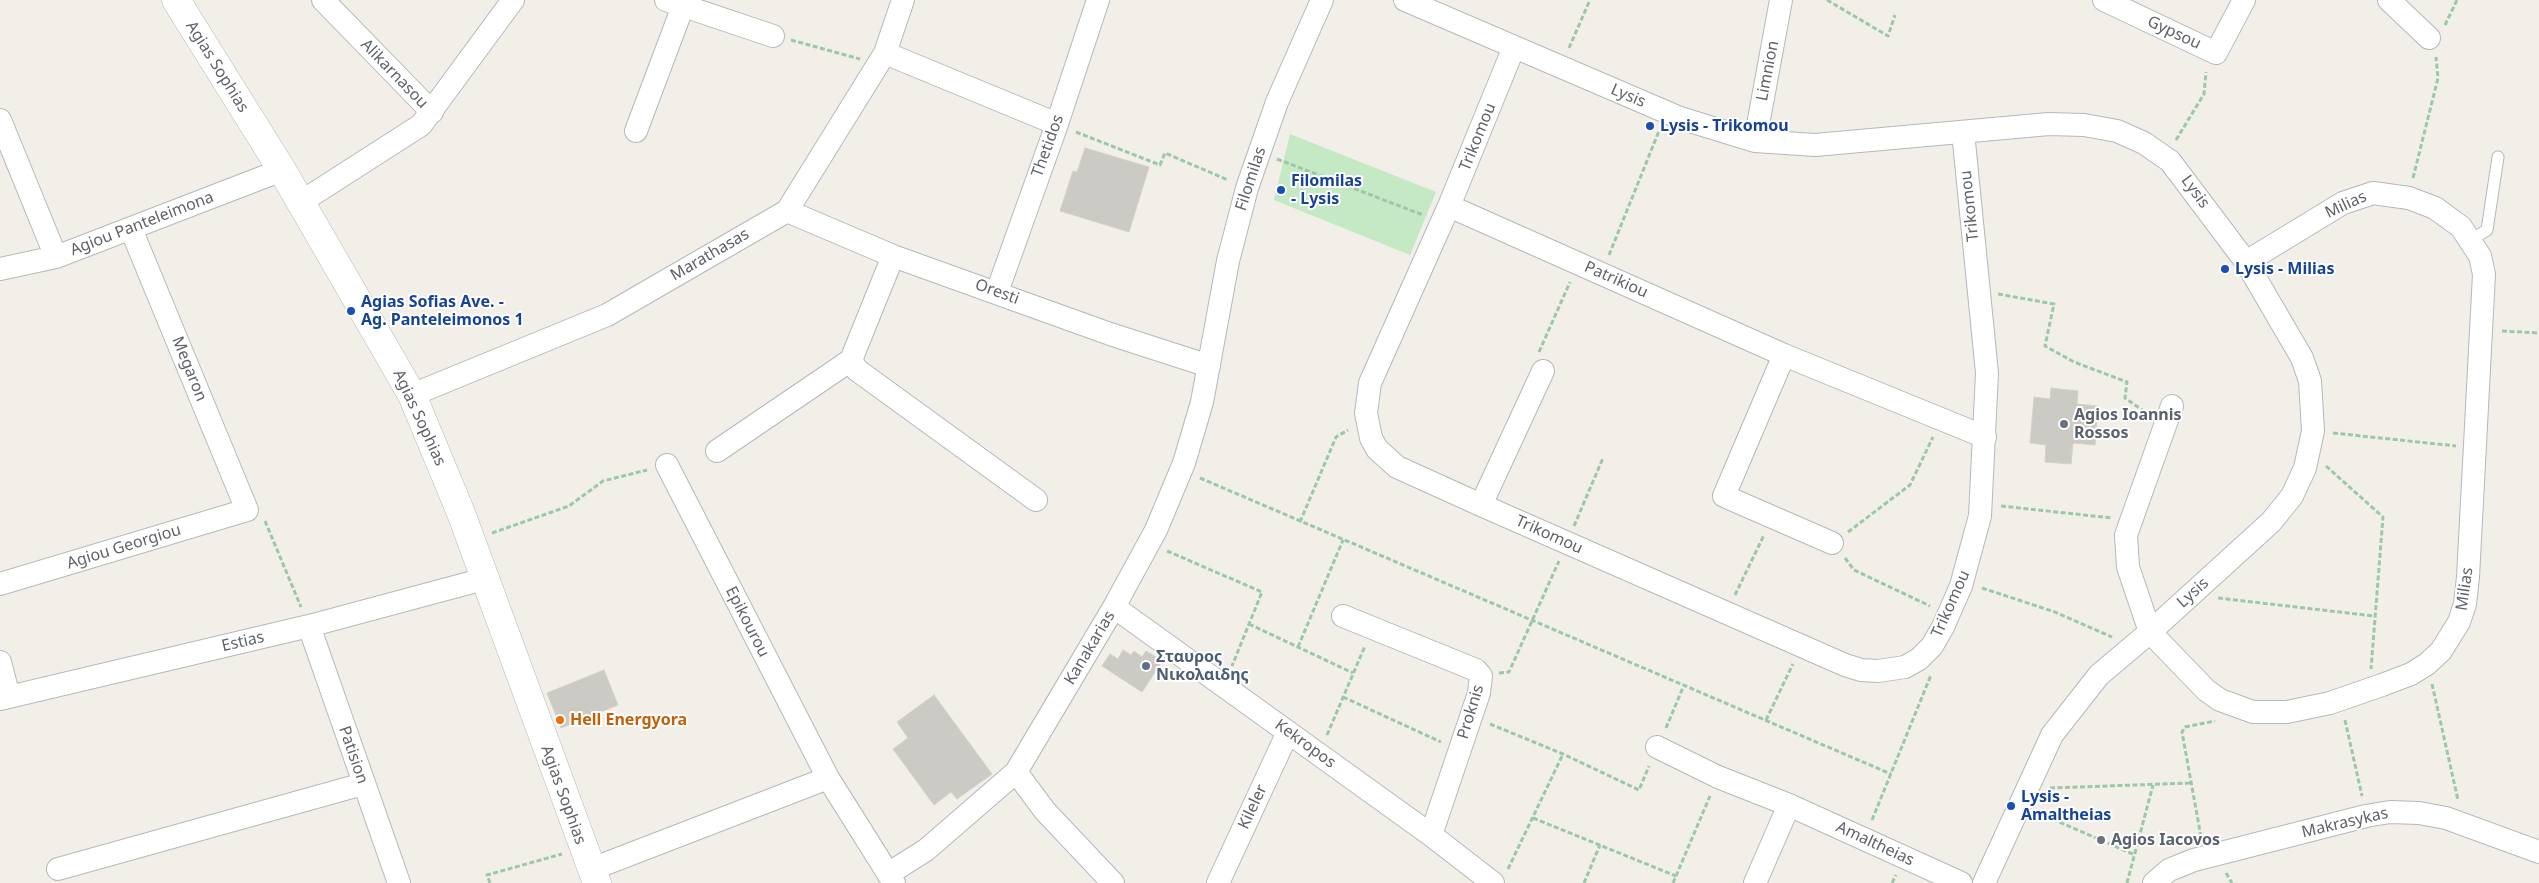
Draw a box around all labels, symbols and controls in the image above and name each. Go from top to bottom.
street label: Gypsou [2144,12,2204,54]
street label: Agias Sophias [181,18,253,116]
street label: Alikarnasou [356,35,432,113]
street label: Limnion [1753,39,1783,103]
street label: Lysis [1608,80,1648,112]
street label: Trikomou [1456,100,1500,174]
street label: Thetidos [1028,112,1068,180]
place label: Lysis - Trikomou [1660,116,1789,136]
marker: Lysis - Trikomou [1644,120,1656,132]
street label: Filomilas [1232,145,1270,213]
street label: Trikomou [1957,169,1983,243]
place label: Filomilas - Lysis [1291,171,1362,209]
street label: Lysis [2177,172,2213,212]
marker: Filomilas - Lysis [1275,184,1287,196]
street label: Milias [2322,187,2370,223]
street label: Agiou Panteleimona [68,188,216,260]
street label: Marathasas [667,225,753,285]
street label: Patrikiou [1581,258,1651,302]
place label: Lysis - Milias [2235,259,2334,279]
marker: Lysis - Milias [2219,263,2231,275]
street label: Oresti [972,275,1022,309]
place label: Agias Sofias Ave. - Ag. Panteleimonos 1 [361,292,524,330]
marker: Agias Sofias Ave. - Ag. Panteleimonos 1 [345,305,357,317]
street label: Megaron [167,334,211,404]
street label: Agias Sophias [388,367,450,469]
place label: Agios Ioannis Rossos [2074,405,2182,443]
marker: Agios Ioannis Rossos [2058,418,2070,430]
street label: Trikomou [1512,512,1586,558]
street label: Agiou Georgiou [65,521,183,573]
street label: Milias [2452,566,2478,612]
street label: Trikomou [1928,567,1974,641]
street label: Lysis [2173,574,2213,612]
street label: Epikourou [721,583,773,661]
street label: Kanakarias [1060,608,1120,688]
street label: Estias [220,628,266,656]
place label: Σταυρος Νικολαιδης [1156,647,1249,685]
marker: Σταυρος Νικολαιδης [1140,660,1152,672]
street label: Proknis [1454,682,1488,742]
place label: Hell Energyora [570,710,687,730]
marker: Hell Energyora [554,714,566,726]
street label: Kekropos [1271,715,1339,773]
street label: Patision [334,724,372,786]
street label: Agias Sophias [536,743,590,847]
street label: Kileler [1234,782,1272,832]
place label: Lysis - Amaltheias [2021,787,2111,825]
marker: Lysis - Amaltheias [2005,800,2017,812]
street label: Makrasykas [2300,804,2390,842]
street label: Amaltheias [1833,818,1917,870]
place label: Agios Iacovos [2111,830,2220,850]
marker: Agios Iacovos [2095,834,2107,846]

